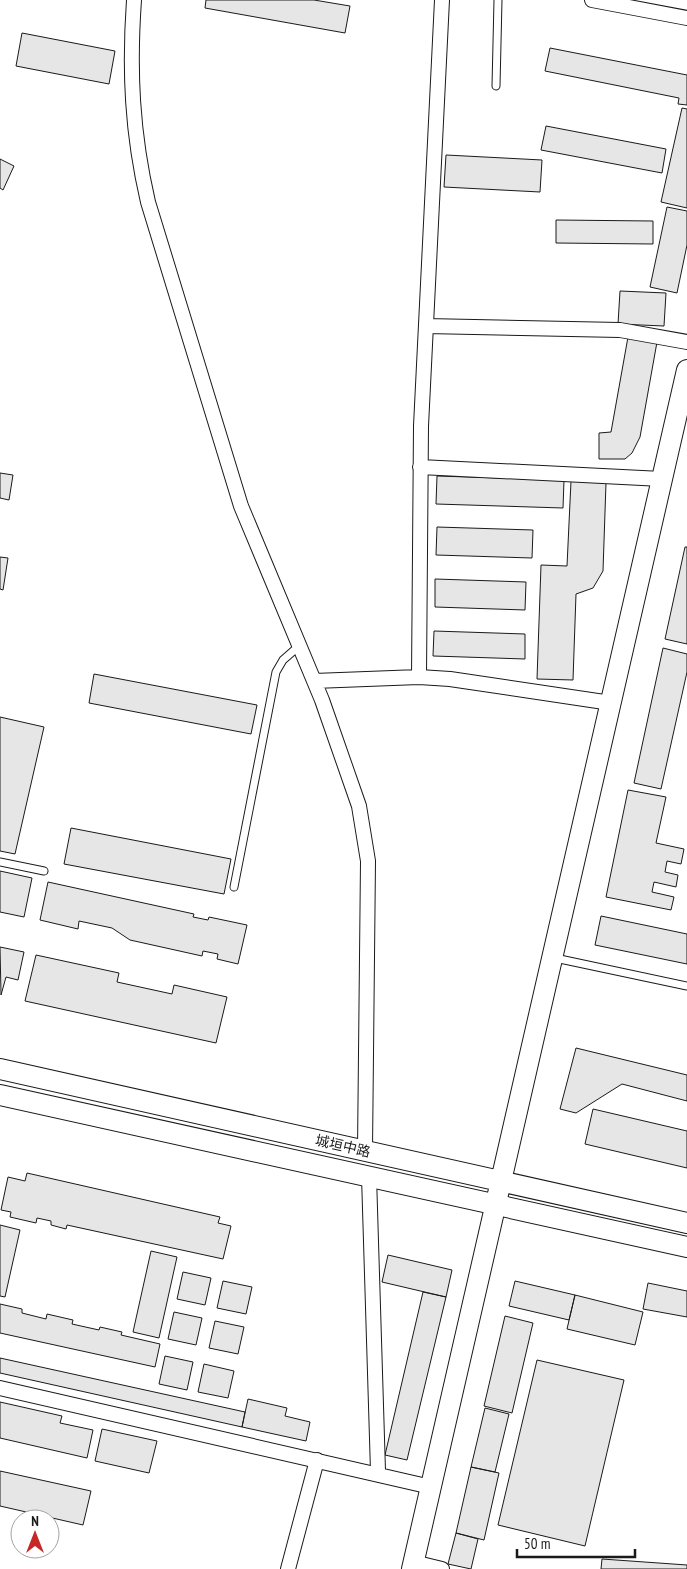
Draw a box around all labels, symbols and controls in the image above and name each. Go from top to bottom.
street label: 城垣中路 [314,1131,372,1161]
north arrow [10,1509,60,1559]
text: N [31,1512,39,1530]
scale bar [517,1526,634,1558]
text: 50 m [524,1534,550,1553]

